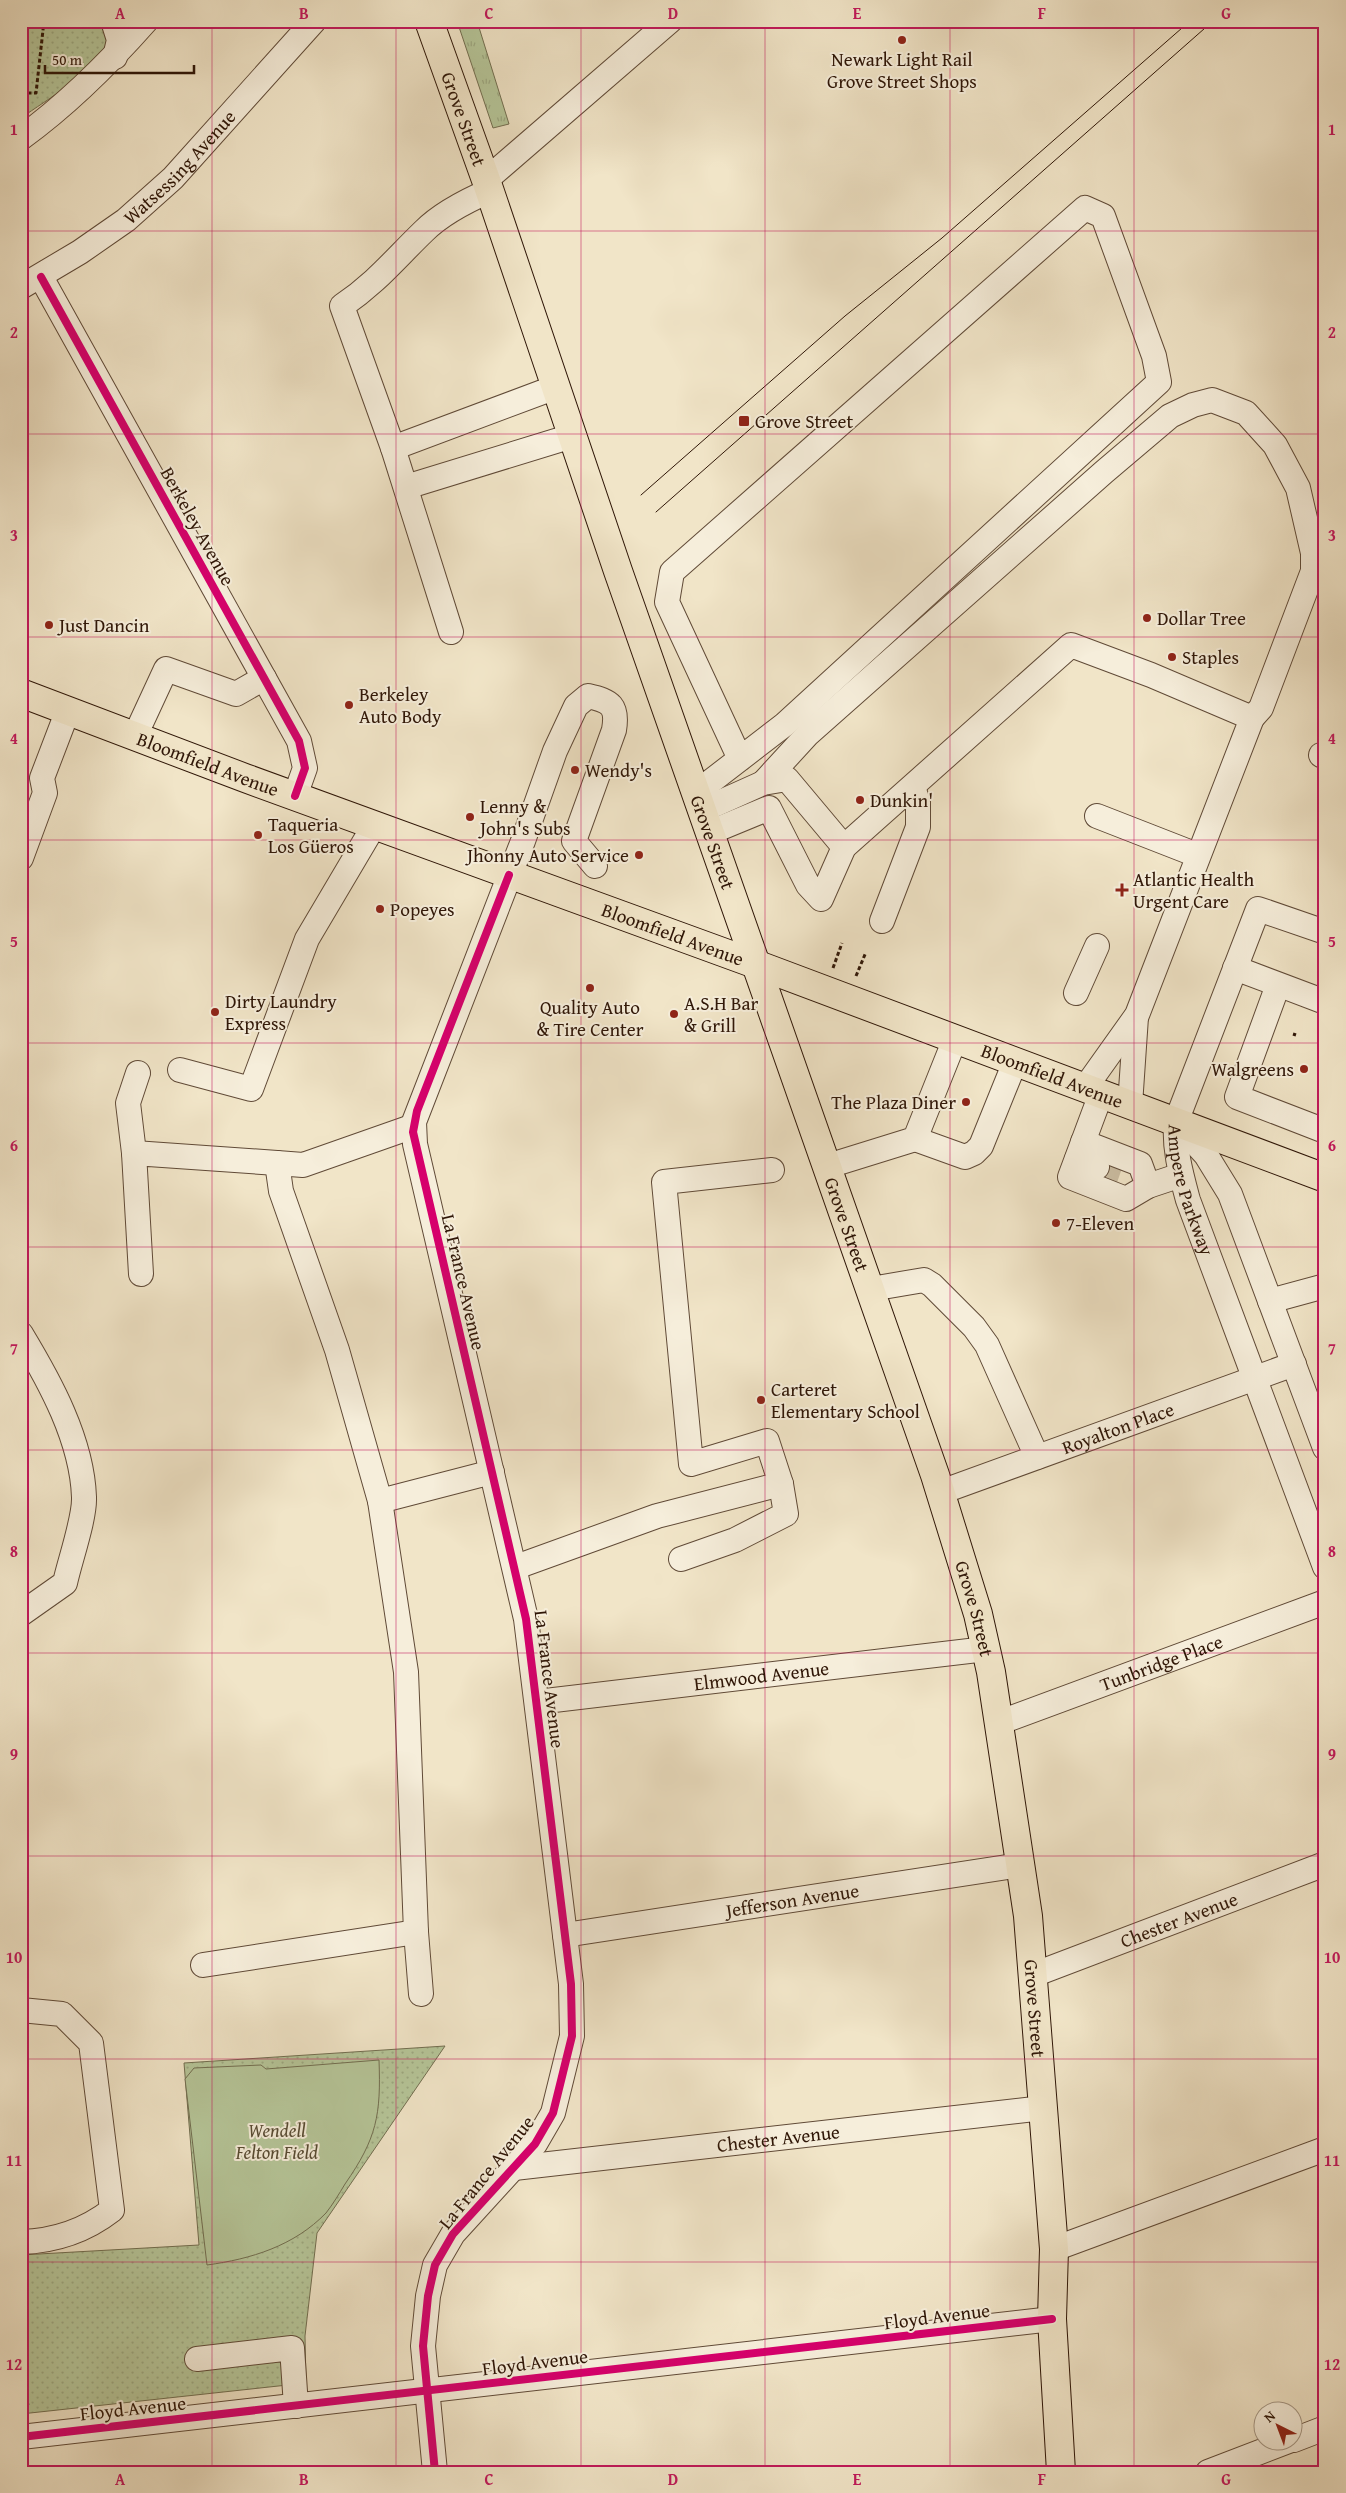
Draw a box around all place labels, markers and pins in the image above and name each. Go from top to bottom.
marker: Newark Light Rail Grove Street Shops [896,34,908,46]
place label: Newark Light Rail Grove Street Shops [827,45,977,95]
place label: Grove Street [755,407,854,435]
marker: Grove Street [737,414,751,428]
place label: Dollar Tree [1157,604,1246,632]
place label: Just Dancin [57,611,150,639]
marker: Dollar Tree [1141,612,1153,624]
marker: Just Dancin [43,619,55,631]
place label: Staples [1182,643,1239,671]
marker: Staples [1166,651,1178,663]
place label: Berkeley Auto Body [359,680,442,730]
marker: Berkeley Auto Body [343,699,355,711]
place label: Wendy's [585,756,652,784]
marker: Wendy's [569,764,581,776]
place label: Dunkin' [870,786,933,814]
place label: Lenny & John's Subs [478,792,571,842]
marker: Dunkin' [854,794,866,806]
place label: Taqueria Los Güeros [268,810,354,860]
marker: Lenny & John's Subs [464,811,476,823]
marker: Taqueria Los Güeros [252,829,264,841]
place label: Jhonny Auto Service [465,841,629,869]
marker: Jhonny Auto Service [633,849,645,861]
place label: Atlantic Health Urgent Care [1133,865,1254,915]
marker: Atlantic Health Urgent Care [1115,883,1129,897]
place label: Popeyes [390,895,455,923]
marker: Popeyes [374,903,386,915]
marker: Quality Auto & Tire Center [584,982,596,994]
place label: Dirty Laundry Express [225,987,337,1037]
place label: A.S.H Bar & Grill [684,989,759,1039]
place label: Quality Auto & Tire Center [536,993,644,1043]
marker: Dirty Laundry Express [209,1006,221,1018]
marker: A.S.H Bar & Grill [668,1008,680,1020]
place label: Walgreens [1211,1055,1294,1083]
marker: Walgreens [1298,1063,1310,1075]
place label: The Plaza Diner [831,1088,956,1116]
marker: The Plaza Diner [960,1096,972,1108]
place label: 7-Eleven [1066,1209,1134,1237]
marker: 7-Eleven [1050,1217,1062,1229]
place label: Carteret Elementary School [771,1375,920,1425]
marker: Carteret Elementary School [755,1394,767,1406]

